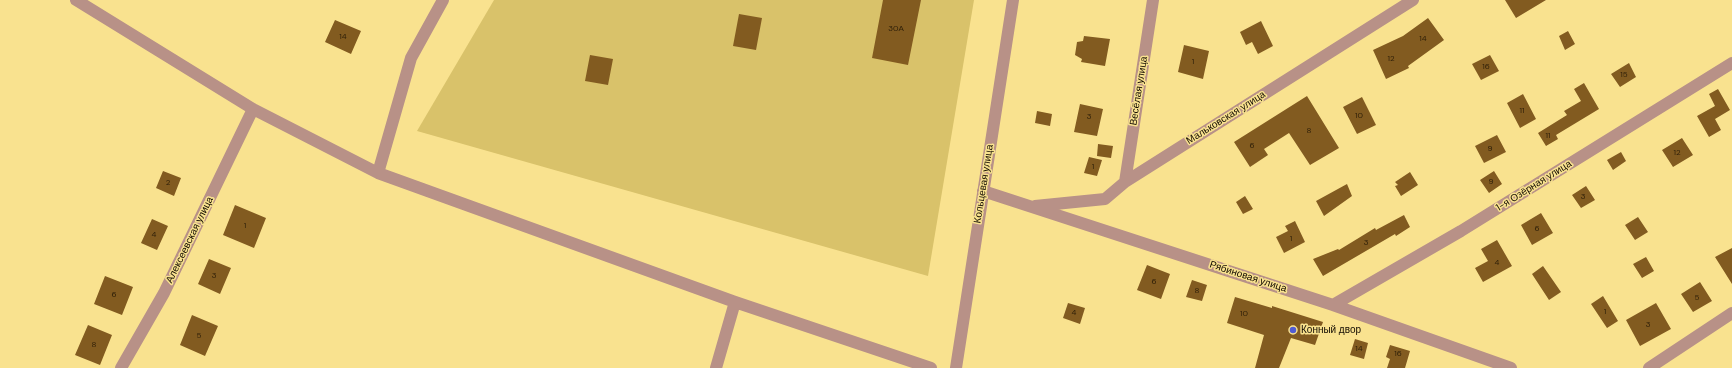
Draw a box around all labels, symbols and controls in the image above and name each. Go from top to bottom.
house number: 30А [888,24,904,34]
house number: 14 [339,32,347,42]
house number: 14 [1419,34,1427,44]
house number: 12 [1387,54,1395,64]
street label: Весёлая улица [1128,56,1150,126]
house number: 1 [1192,57,1194,67]
house number: 16 [1482,62,1490,72]
house number: 15 [1620,70,1628,80]
street label: Мальковская улица [1184,89,1268,147]
house number: 11 [1520,106,1524,116]
house number: 10 [1355,111,1363,121]
house number: 3 [1087,112,1091,122]
house number: 8 [1307,126,1311,136]
house number: 11 [1546,131,1550,141]
house number: 6 [1249,141,1255,151]
street label: Кольцевая улица [972,144,996,224]
house number: 9 [1487,144,1493,154]
house number: 12 [1673,148,1681,158]
street label: 1-я Озёрная улица [1494,158,1574,214]
house number: 1 [1092,162,1094,172]
house number: 9 [1488,177,1494,187]
house number: 2 [166,178,170,188]
house number: 3 [1581,192,1585,202]
street label: Алексеевская улица [164,195,216,285]
house number: 1 [244,221,246,231]
house number: 6 [1534,224,1540,234]
house number: 4 [152,230,156,240]
house number: 1 [1290,234,1292,244]
house number: 3 [1364,238,1368,248]
house number: 4 [1495,258,1499,268]
street label: Рябиновая улица [1208,259,1288,295]
house number: 3 [212,271,216,281]
house number: 6 [1151,277,1157,287]
house number: 8 [1195,286,1199,296]
house number: 6 [111,290,117,300]
house number: 5 [1695,293,1699,303]
house number: 1 [1604,307,1606,317]
house number: 4 [1072,308,1076,318]
house number: 10 [1240,309,1248,319]
house number: 3 [1646,320,1650,330]
place label: Конный двор [1301,324,1361,336]
marker: Конный двор [1288,325,1298,335]
house number: 5 [197,331,201,341]
house number: 8 [92,340,96,350]
house number: 14 [1355,344,1363,354]
house number: 16 [1394,349,1402,359]

